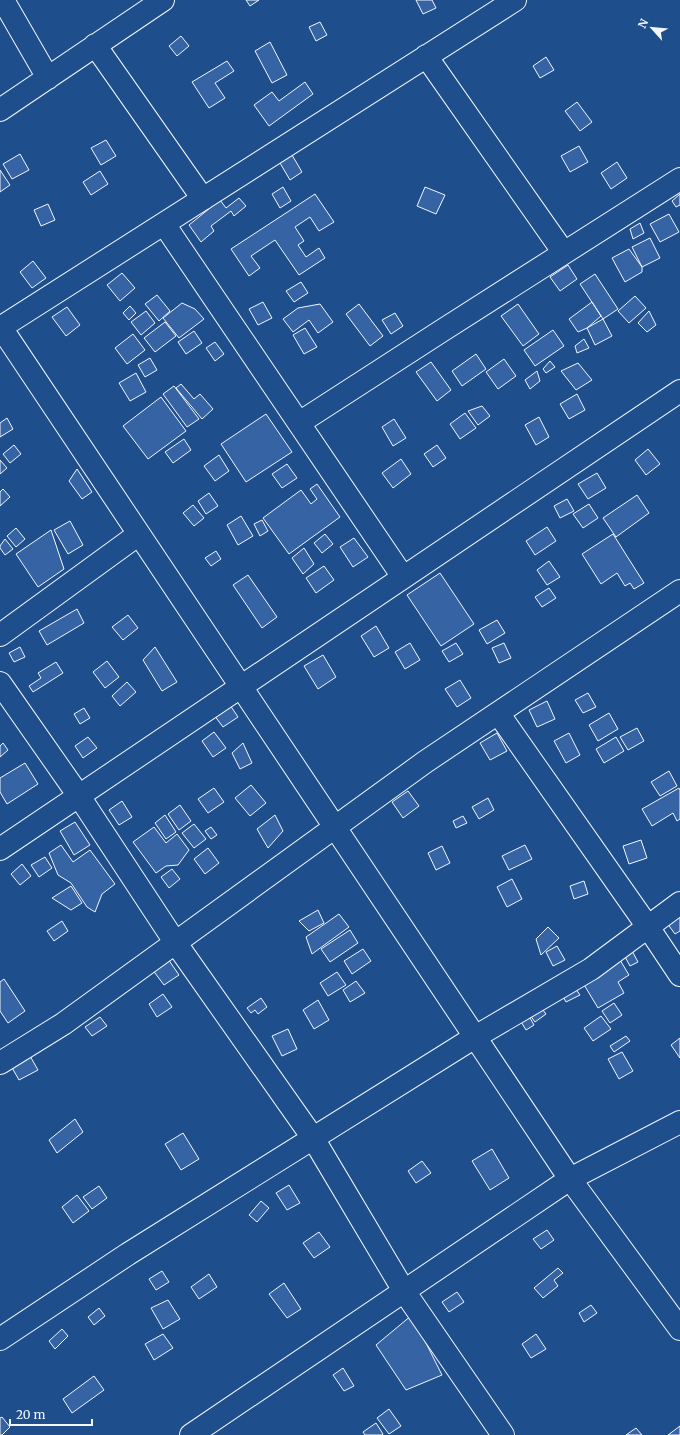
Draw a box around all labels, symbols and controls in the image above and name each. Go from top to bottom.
north arrow [632,8,672,48]
text: N [635,16,651,31]
scale bar [10,1401,92,1427]
text: 20 m [16,1407,45,1422]

